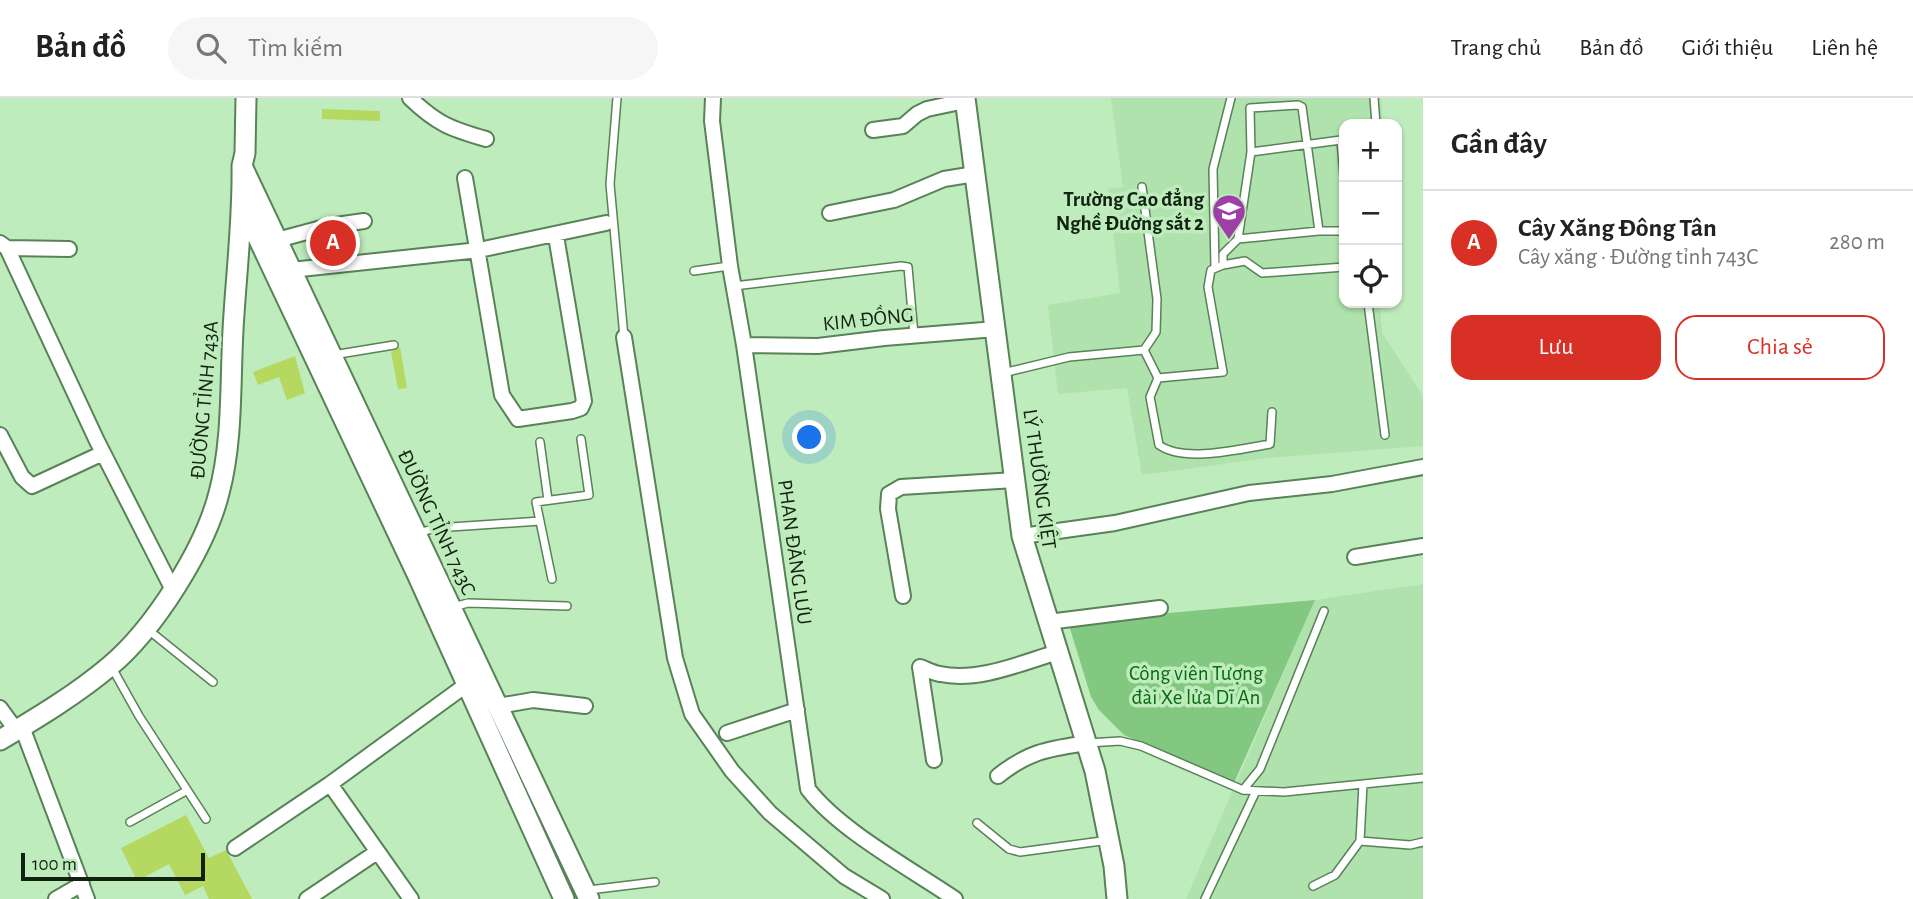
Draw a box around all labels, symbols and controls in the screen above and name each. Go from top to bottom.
search box [168,17,658,80]
icon: search [192,29,230,67]
text: Bản đồ [35,31,126,64]
text: Tìm kiếm [248,35,343,61]
text: Trang chủ [1451,36,1541,60]
text: Bản đồ [1579,36,1643,60]
text: Giới thiệu [1681,36,1773,60]
text: Liên hệ [1811,36,1878,60]
map controls [1339,119,1402,308]
button: + [1339,119,1402,182]
text: Gần đây [1451,129,1547,159]
button: − [1339,182,1402,245]
place label: Trường Cao đẳng Nghề Đường sắt 2 [1056,187,1204,234]
school or university icon: Trường Cao đẳng Nghề Đường sắt 2 [1210,192,1248,241]
text: Cây Xăng Đông Tân [1518,215,1717,241]
pin: A [310,217,356,269]
text: A [1467,231,1481,254]
text: 280 m [1829,231,1885,254]
button: locate [1339,245,1402,308]
text: Cây xăng · Đường tỉnh 743C [1518,246,1758,269]
street label: KIM ĐỒNG [821,300,914,335]
button: Lưu [1451,315,1661,380]
button: Chia sẻ [1675,315,1885,380]
street label: ĐƯỜNG TỈNH 743A [185,320,222,480]
street label: LÝ THƯỜNG KIỆT [1019,407,1062,551]
your location [792,420,826,454]
street label: ĐƯỜNG TỈNH 743C [394,445,481,598]
street label: PHAN ĐĂNG LƯU [774,478,816,626]
park label: Công viên Tượng đài Xe lửa Dĩ An [1129,663,1264,708]
scale bar [21,850,205,882]
text: 100 m [32,855,77,874]

